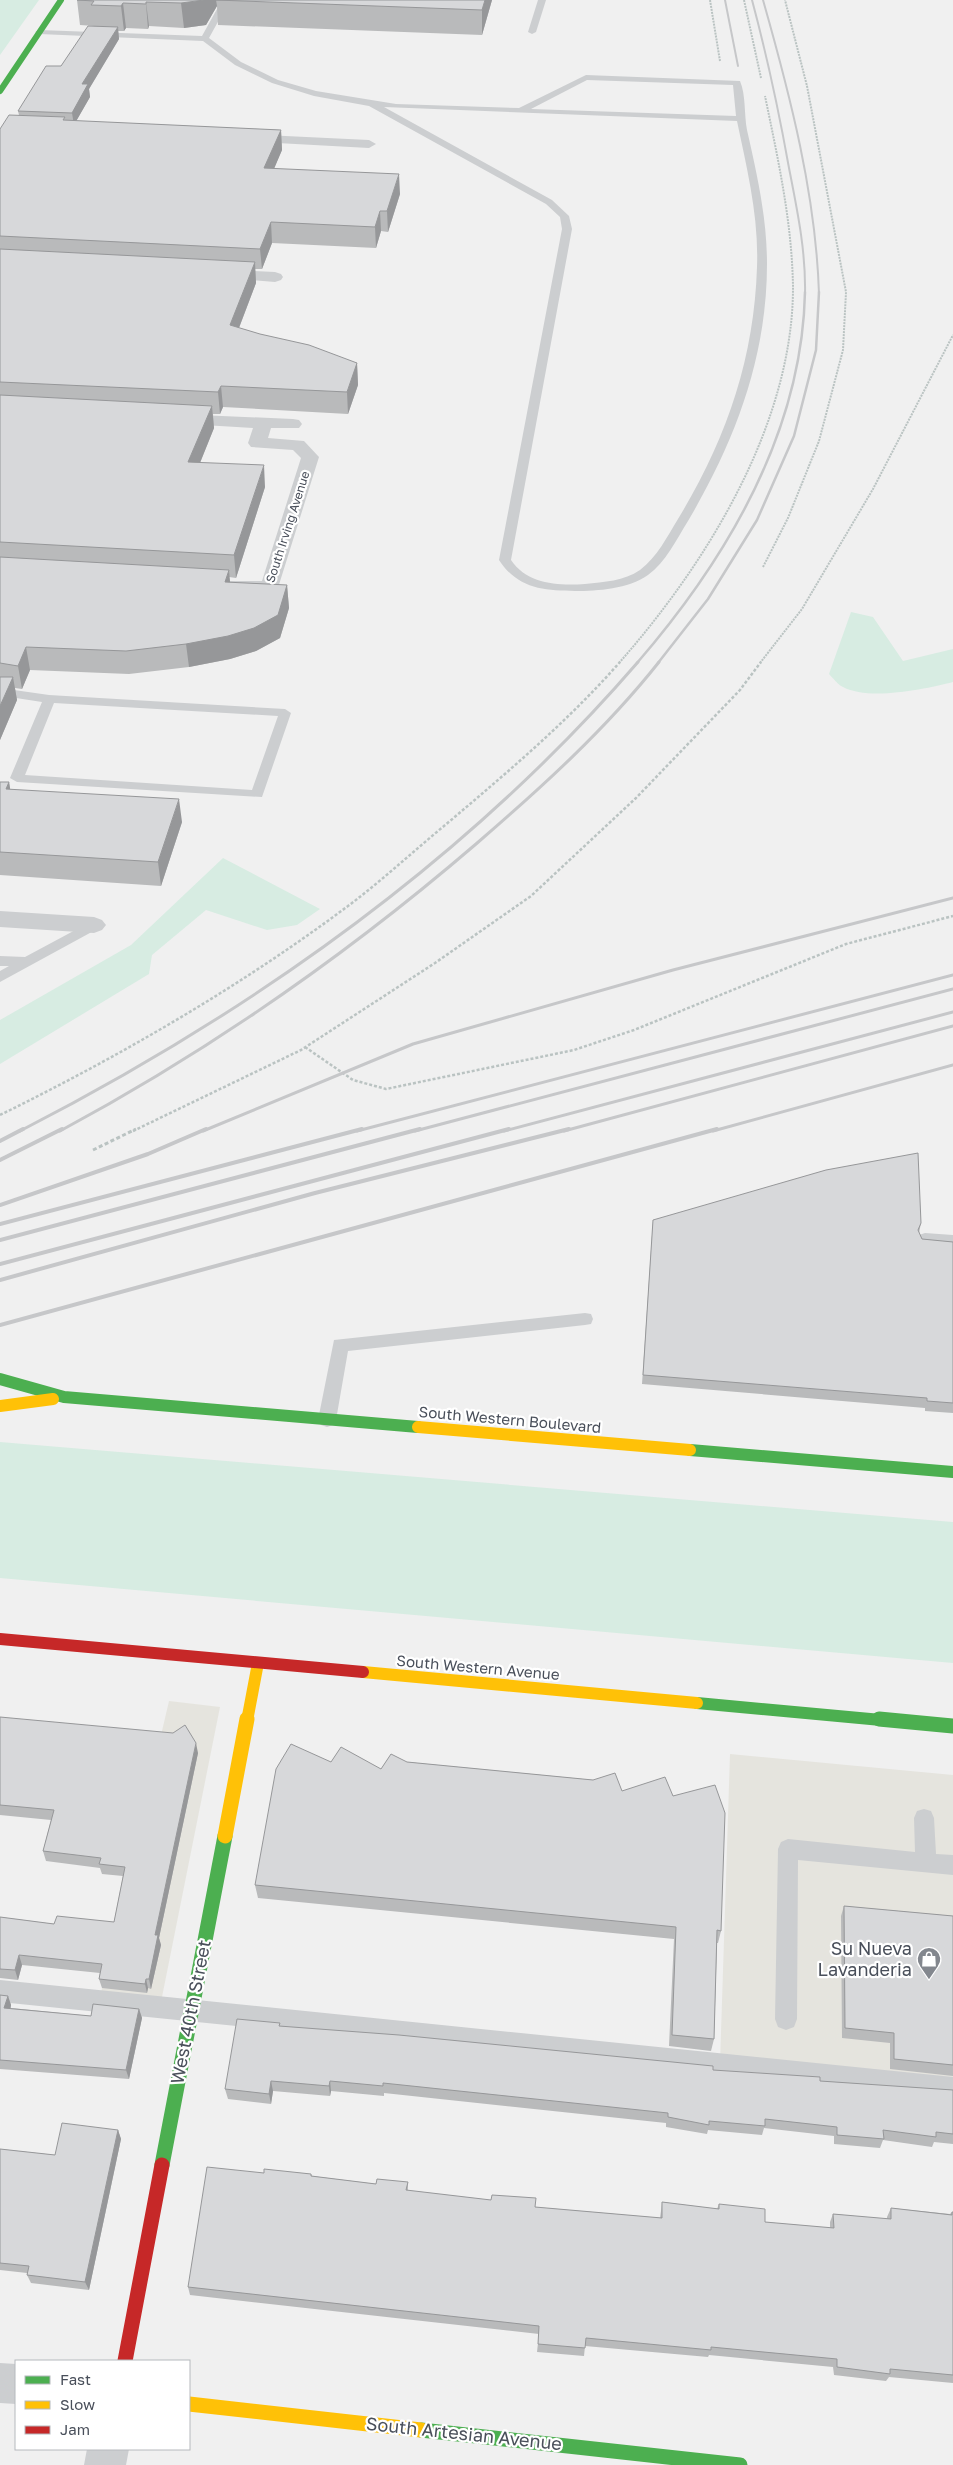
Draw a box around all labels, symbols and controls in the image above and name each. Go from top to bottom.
street label: South Irving Avenue [262,469,313,584]
street label: South Western Boulevard [418,1402,602,1436]
street label: South Western Avenue [396,1651,561,1683]
place label: Su Nueva Lavanderia [817,1937,912,1980]
street label: West 40th Street [165,1938,215,2086]
shop icon: Su Nueva Lavanderia [916,1946,942,1980]
legend [15,2360,190,2450]
text: Fast [60,2370,91,2388]
text: Slow [60,2395,95,2413]
street label: South Artesian Avenue [365,2412,563,2454]
text: Jam [60,2420,90,2438]

